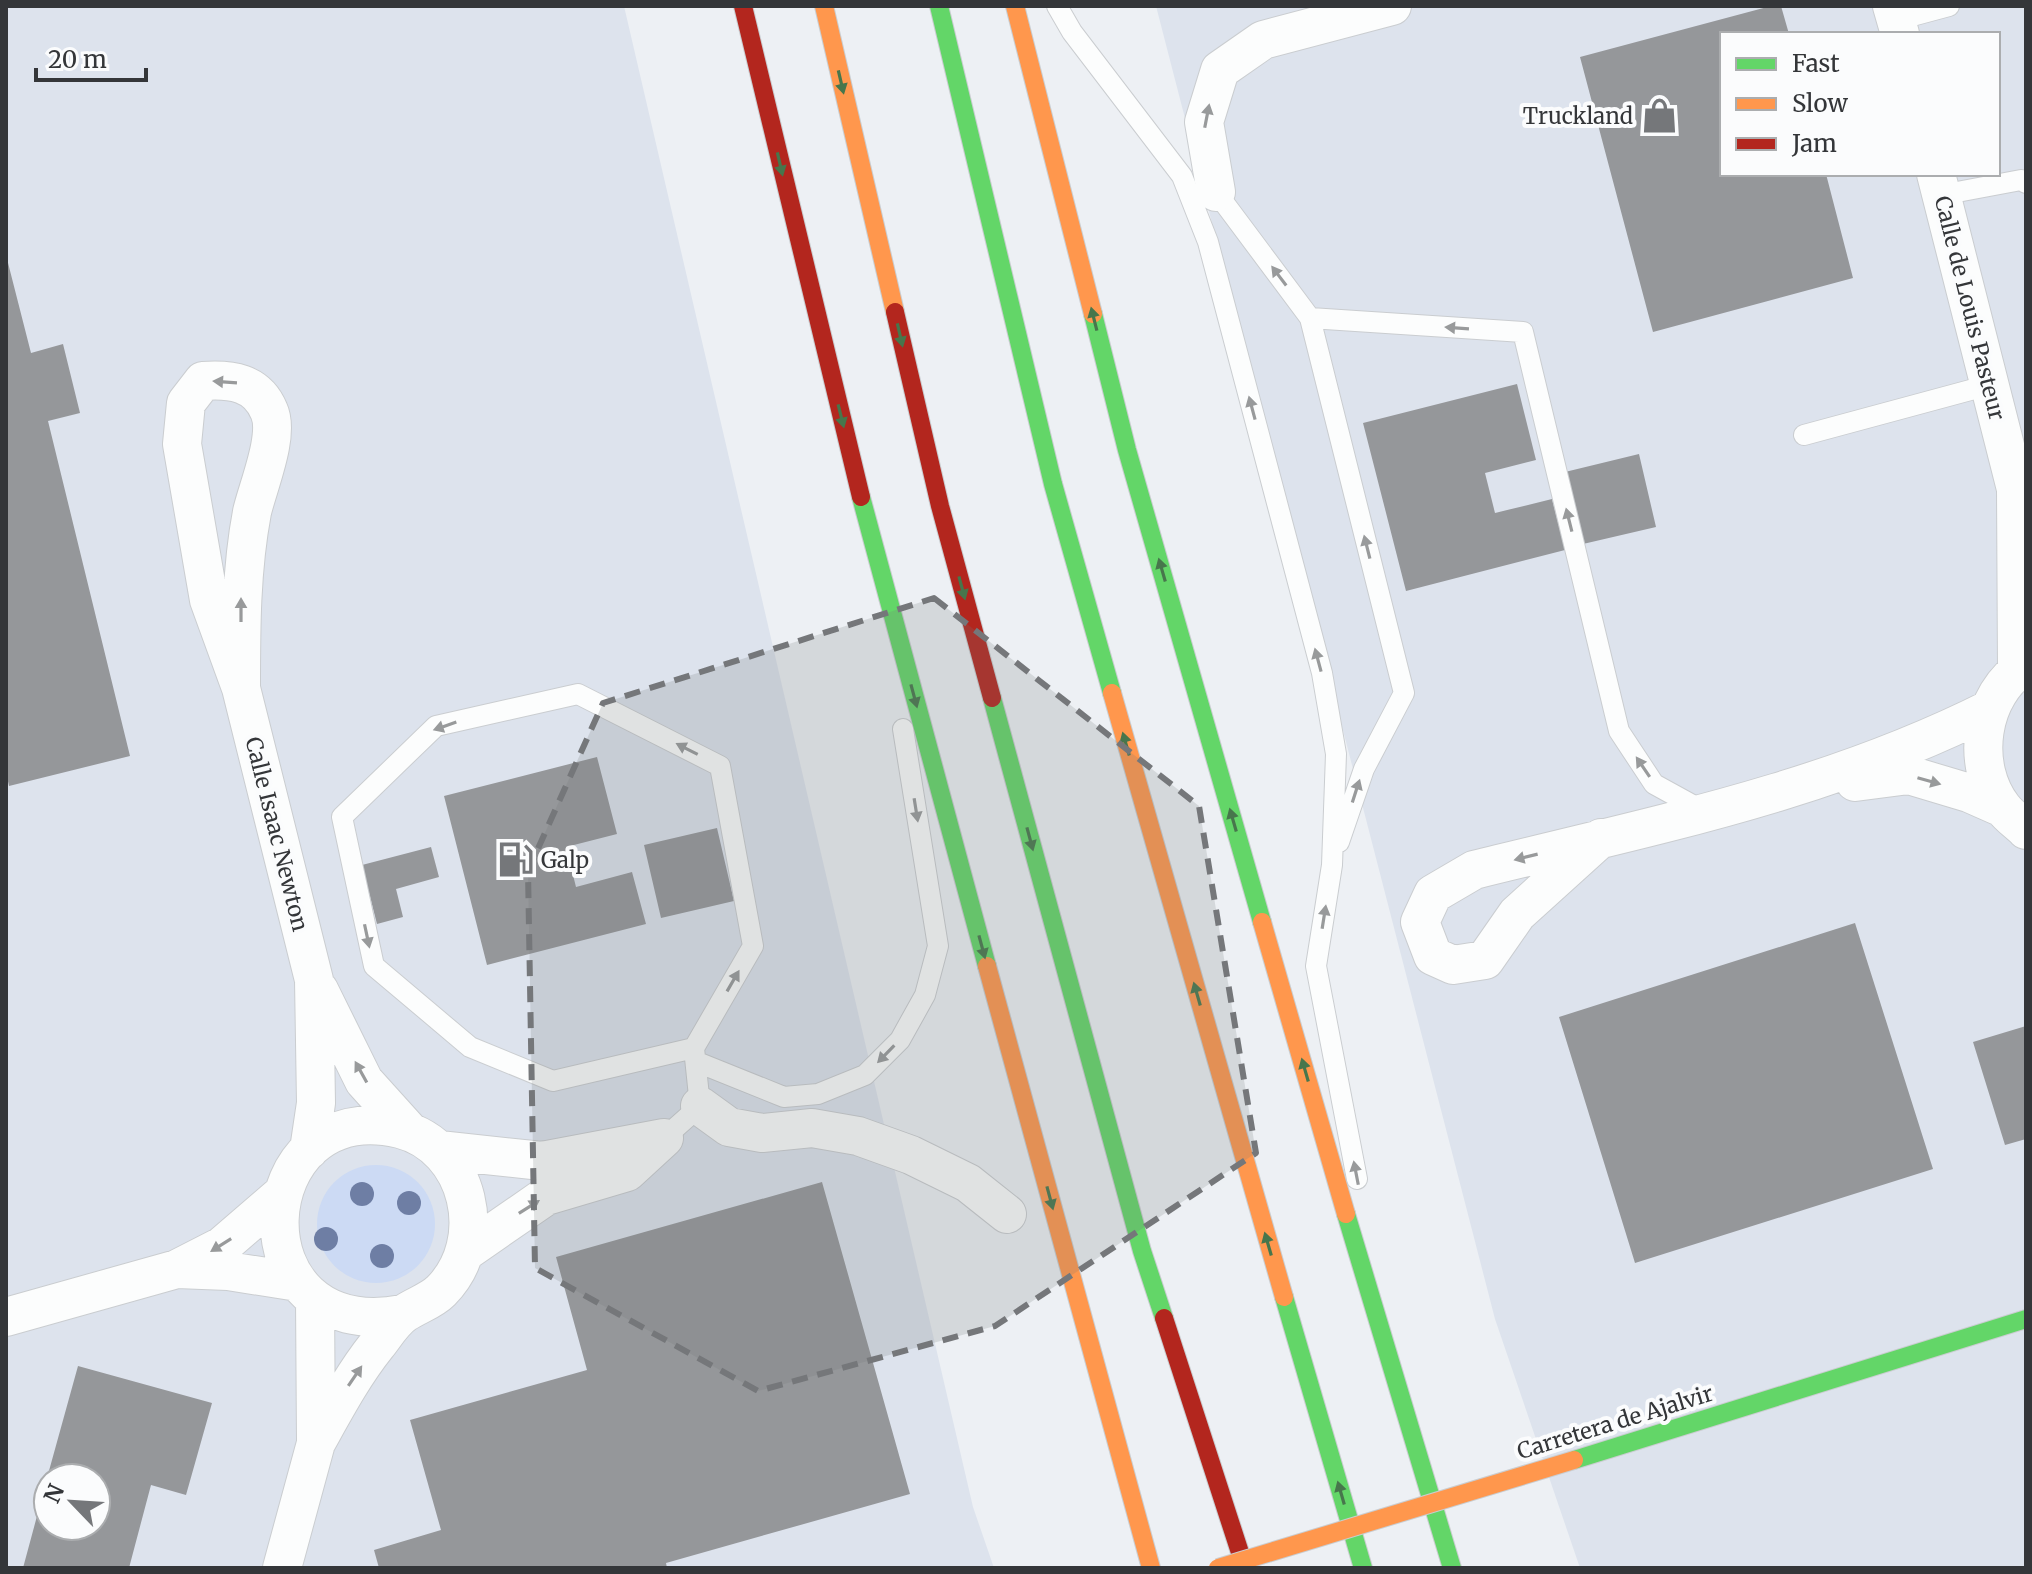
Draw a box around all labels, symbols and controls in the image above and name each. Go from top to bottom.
scale bar [36,32,146,82]
legend [1720,32,2000,176]
text: 20 m [48,44,107,75]
text: Fast [1792,48,1840,79]
one-way arrow [835,70,848,95]
text: Slow [1792,88,1848,119]
shop icon: Truckland [1640,97,1678,135]
place label: Truckland [1523,102,1633,130]
one-way arrow [1202,103,1214,128]
text: Jam [1791,128,1837,159]
one-way arrow [775,151,787,176]
street label: Calle de Louis Pasteur [1929,193,2011,423]
one-way arrow [1271,266,1287,286]
one-way arrow [1088,307,1100,332]
one-way arrow [1444,321,1469,334]
one-way arrow [894,323,907,348]
one-way arrow [212,375,238,388]
one-way arrow [1245,396,1258,420]
one-way arrow [836,404,848,429]
one-way arrow [1562,508,1574,533]
one-way arrow [1361,534,1373,559]
one-way arrow [1155,558,1167,583]
one-way arrow [956,576,969,600]
one-way arrow [235,597,247,622]
one-way arrow [1312,647,1324,672]
one-way arrow [908,684,920,709]
one-way arrow [433,720,457,732]
one-way arrow [1119,731,1132,755]
street label: Calle Isaac Newton [239,734,315,934]
one-way arrow [676,742,699,756]
one-way arrow [1636,757,1651,778]
one-way arrow [1918,775,1942,788]
one-way arrow [1351,779,1363,803]
one-way arrow [910,798,923,823]
one-way arrow [1226,808,1239,832]
one-way arrow [1024,827,1037,851]
fuel station icon: Galp [496,841,534,879]
place label: Galp [541,846,589,874]
one-way arrow [1513,852,1538,864]
one-way arrow [1318,905,1331,930]
one-way arrow [361,923,374,948]
one-way arrow [976,936,989,960]
one-way arrow [726,970,740,992]
one-way arrow [1190,981,1202,1006]
one-way arrow [877,1044,896,1063]
one-way arrow [1298,1058,1311,1082]
one-way arrow [354,1061,367,1084]
one-way arrow [1349,1160,1361,1185]
one-way arrow [1045,1185,1057,1210]
one-way arrow [518,1201,540,1215]
one-way arrow [1261,1231,1274,1255]
one-way arrow [210,1238,231,1253]
one-way arrow [347,1365,362,1386]
street label: Carretera de Ajalvir [1514,1379,1716,1465]
north arrow [32,1462,112,1542]
text: N [38,1479,70,1507]
one-way arrow [1334,1481,1347,1505]

